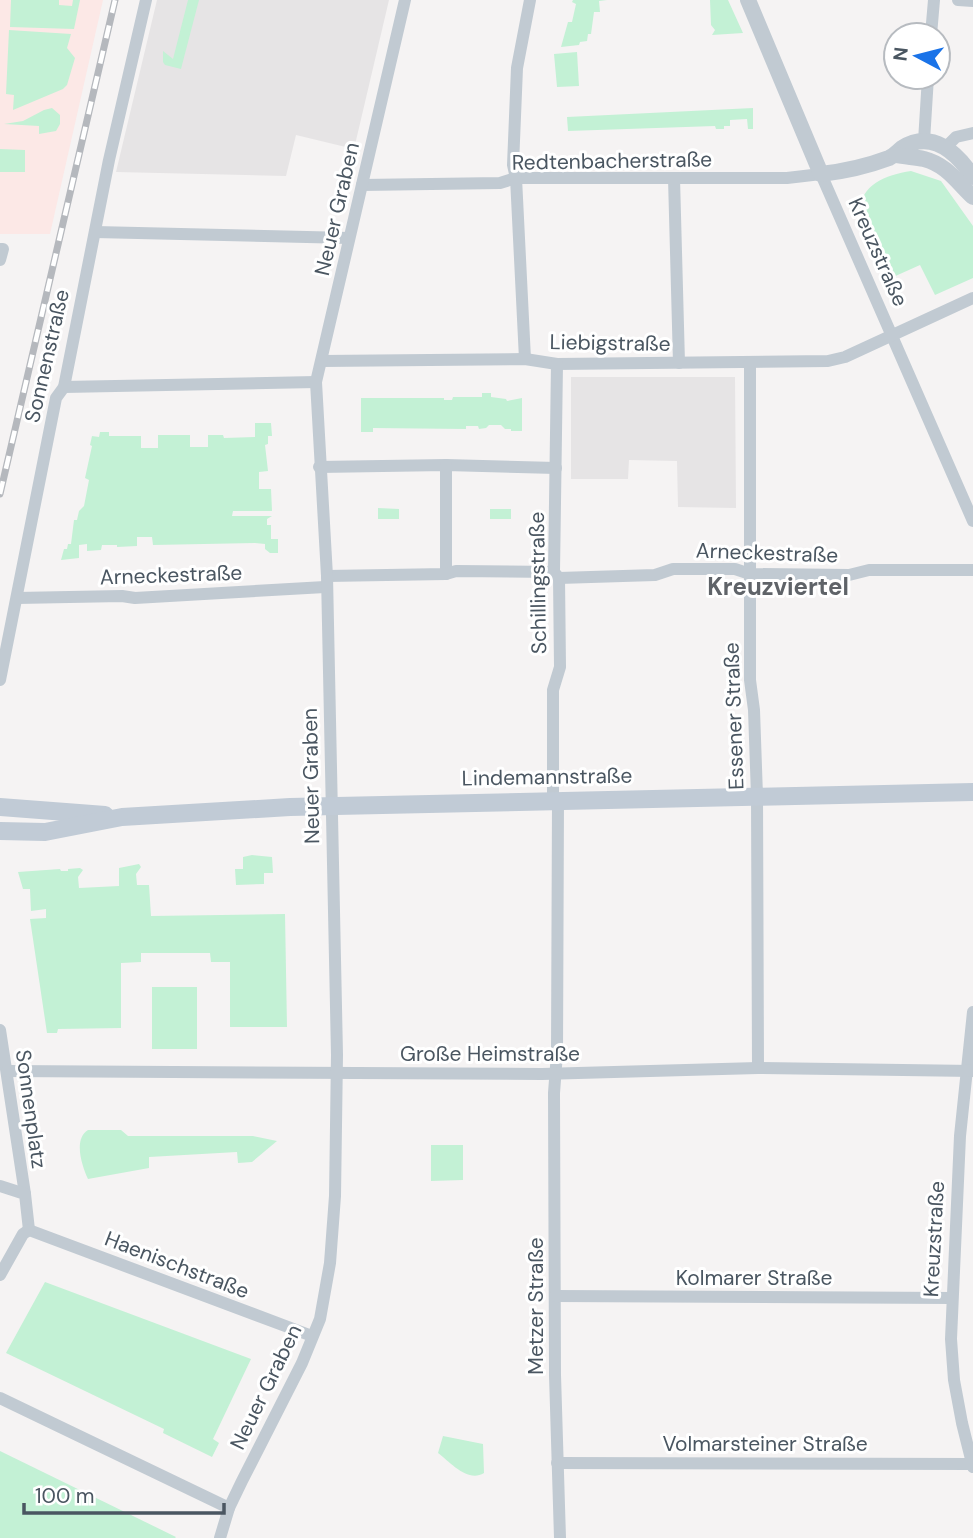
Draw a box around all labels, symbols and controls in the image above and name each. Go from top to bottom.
north arrow [882,21,952,91]
text: N [887,46,914,62]
street label: Neuer Graben [308,140,366,278]
street label: Redtenbacherstraße [512,145,712,177]
street label: Kreuzstraße [842,193,914,311]
street label: Sonnenstraße [18,287,76,425]
street label: Liebigstraße [549,328,671,358]
street label: Schillingstraße [523,511,553,654]
street label: Arneckestraße [695,537,839,569]
street label: Arneckestraße [99,559,243,591]
district label: Kreuzviertel [707,571,849,602]
street label: Essener Straße [717,642,751,790]
street label: Neuer Graben [296,708,326,844]
street label: Lindemannstraße [462,762,633,792]
street label: Große Heimstraße [400,1040,580,1068]
street label: Sonnenplatz [9,1048,53,1170]
street label: Kreuzstraße [917,1180,951,1298]
street label: Haenischstraße [101,1225,253,1305]
street label: Metzer Straße [522,1237,550,1375]
street label: Kolmarer Straße [676,1264,832,1292]
street label: Neuer Graben [224,1320,308,1454]
street label: Volmarsteiner Straße [662,1430,868,1458]
scale bar [24,1472,224,1516]
text: 100 m [35,1482,95,1510]

